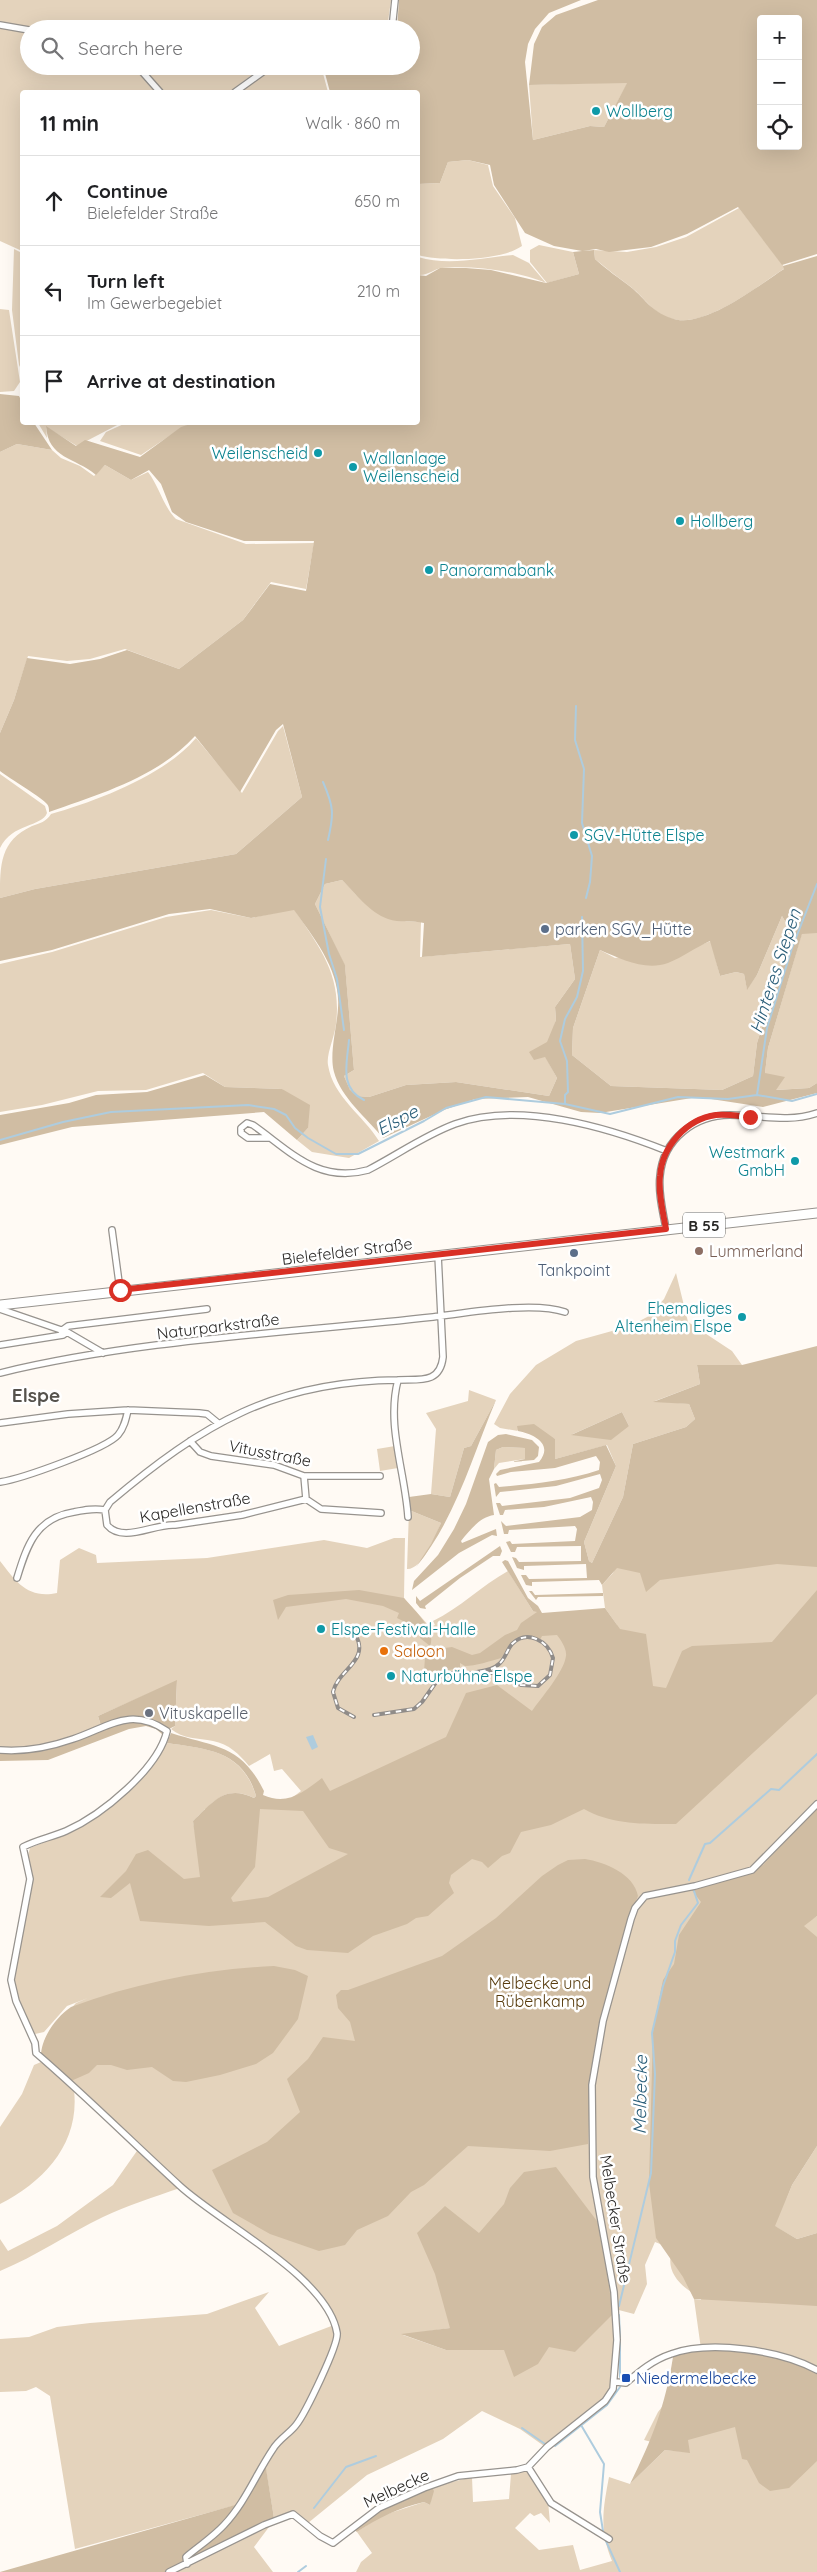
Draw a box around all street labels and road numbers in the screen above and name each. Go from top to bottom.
road number: B 55 [683,1212,725,1238]
street label: Bielefelder Straße [281,1233,413,1269]
street label: Naturparkstraße [156,1309,280,1343]
street label: Vitusstraße [227,1435,313,1471]
street label: Kapellenstraße [138,1487,252,1527]
street label: Melbecker Straße [596,2153,636,2285]
street label: Melbecke [360,2464,432,2512]

